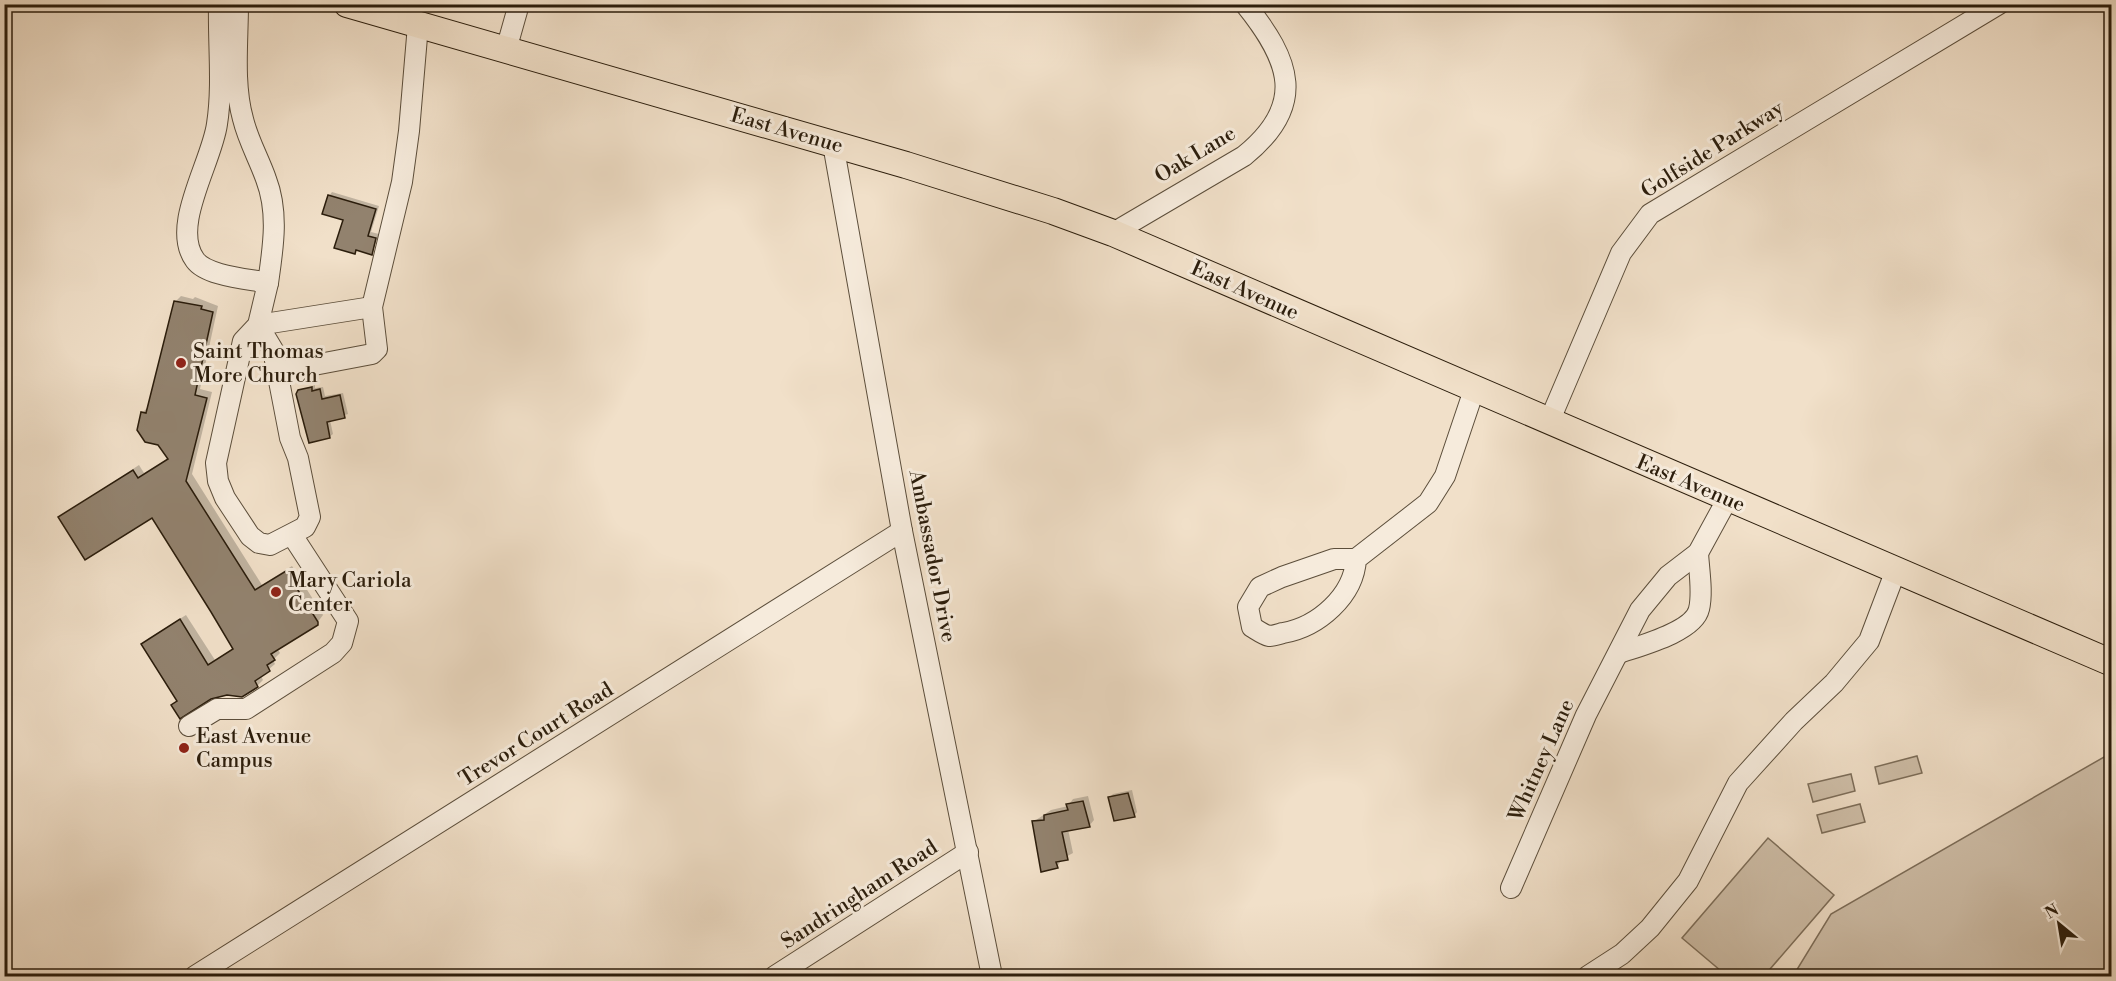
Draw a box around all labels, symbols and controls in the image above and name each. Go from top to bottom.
street label: Golfside Parkway [1636,95,1789,204]
street label: East Avenue [728,103,846,159]
street label: Oak Lane [1150,121,1241,189]
street label: East Avenue [1187,256,1303,326]
place label: Saint Thomas More Church [193,339,324,389]
marker: Saint Thomas More Church [174,356,188,370]
street label: East Avenue [1632,449,1749,518]
street label: Ambassador Drive [902,467,961,645]
place label: Mary Cariola Center [288,568,412,618]
marker: Mary Cariola Center [269,585,283,599]
street label: Trevor Court Road [455,677,618,793]
street label: Whitney Lane [1503,695,1580,826]
place label: East Avenue Campus [196,724,311,774]
marker: East Avenue Campus [177,741,191,755]
street label: Sandringham Road [776,834,943,955]
north arrow [2029,894,2089,954]
text: N [2042,900,2063,924]

